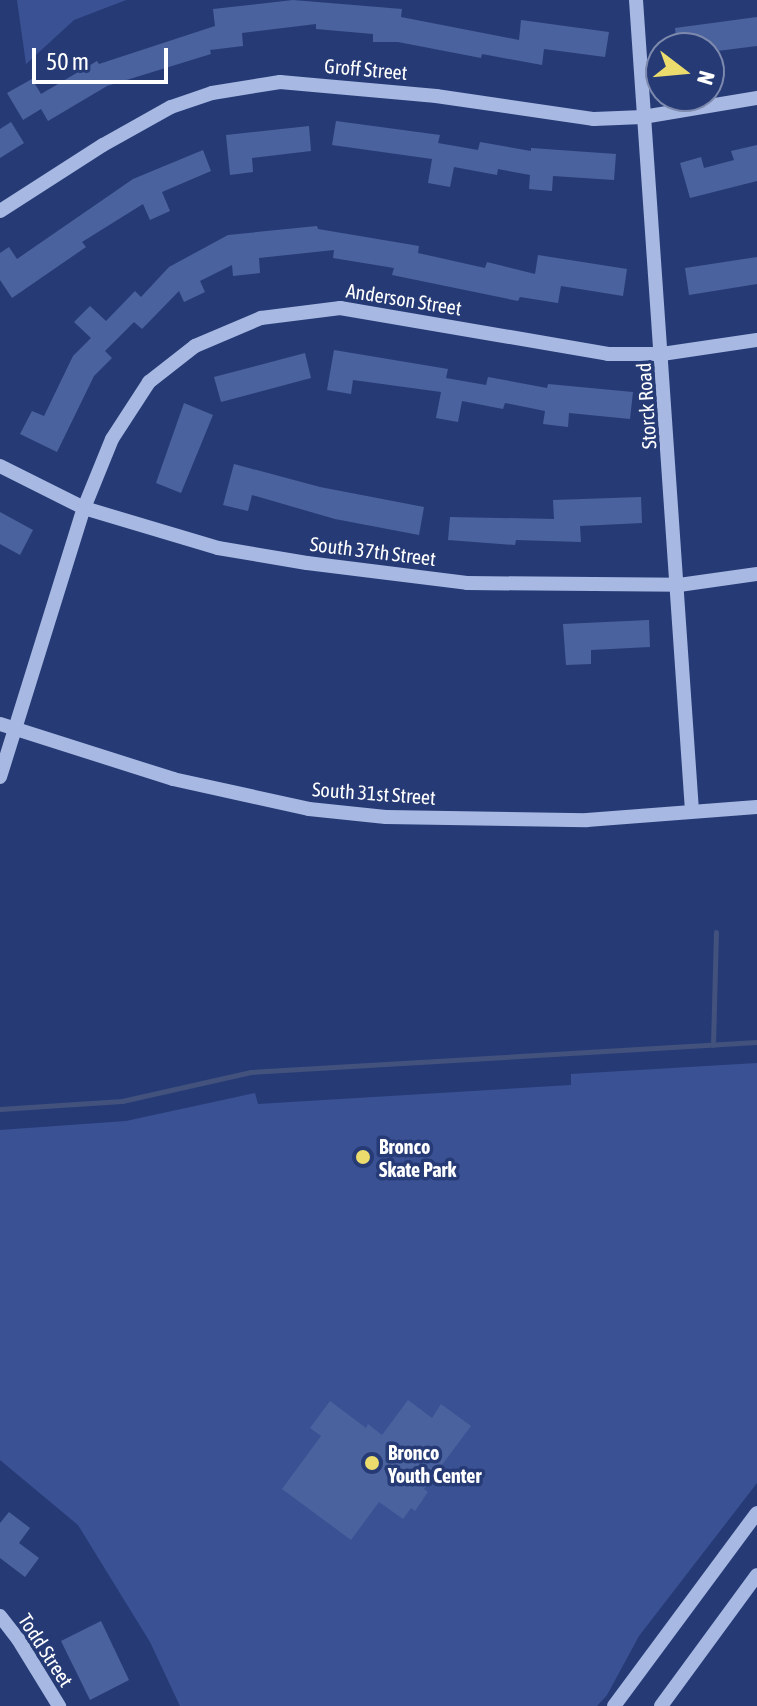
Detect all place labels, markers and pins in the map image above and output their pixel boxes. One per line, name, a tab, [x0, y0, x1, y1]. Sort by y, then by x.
place label: Bronco Skate Park	[379, 1134, 456, 1181]
marker: Bronco Skate Park	[354, 1148, 372, 1166]
place label: Bronco Youth Center	[388, 1440, 481, 1487]
marker: Bronco Youth Center	[363, 1454, 381, 1472]

